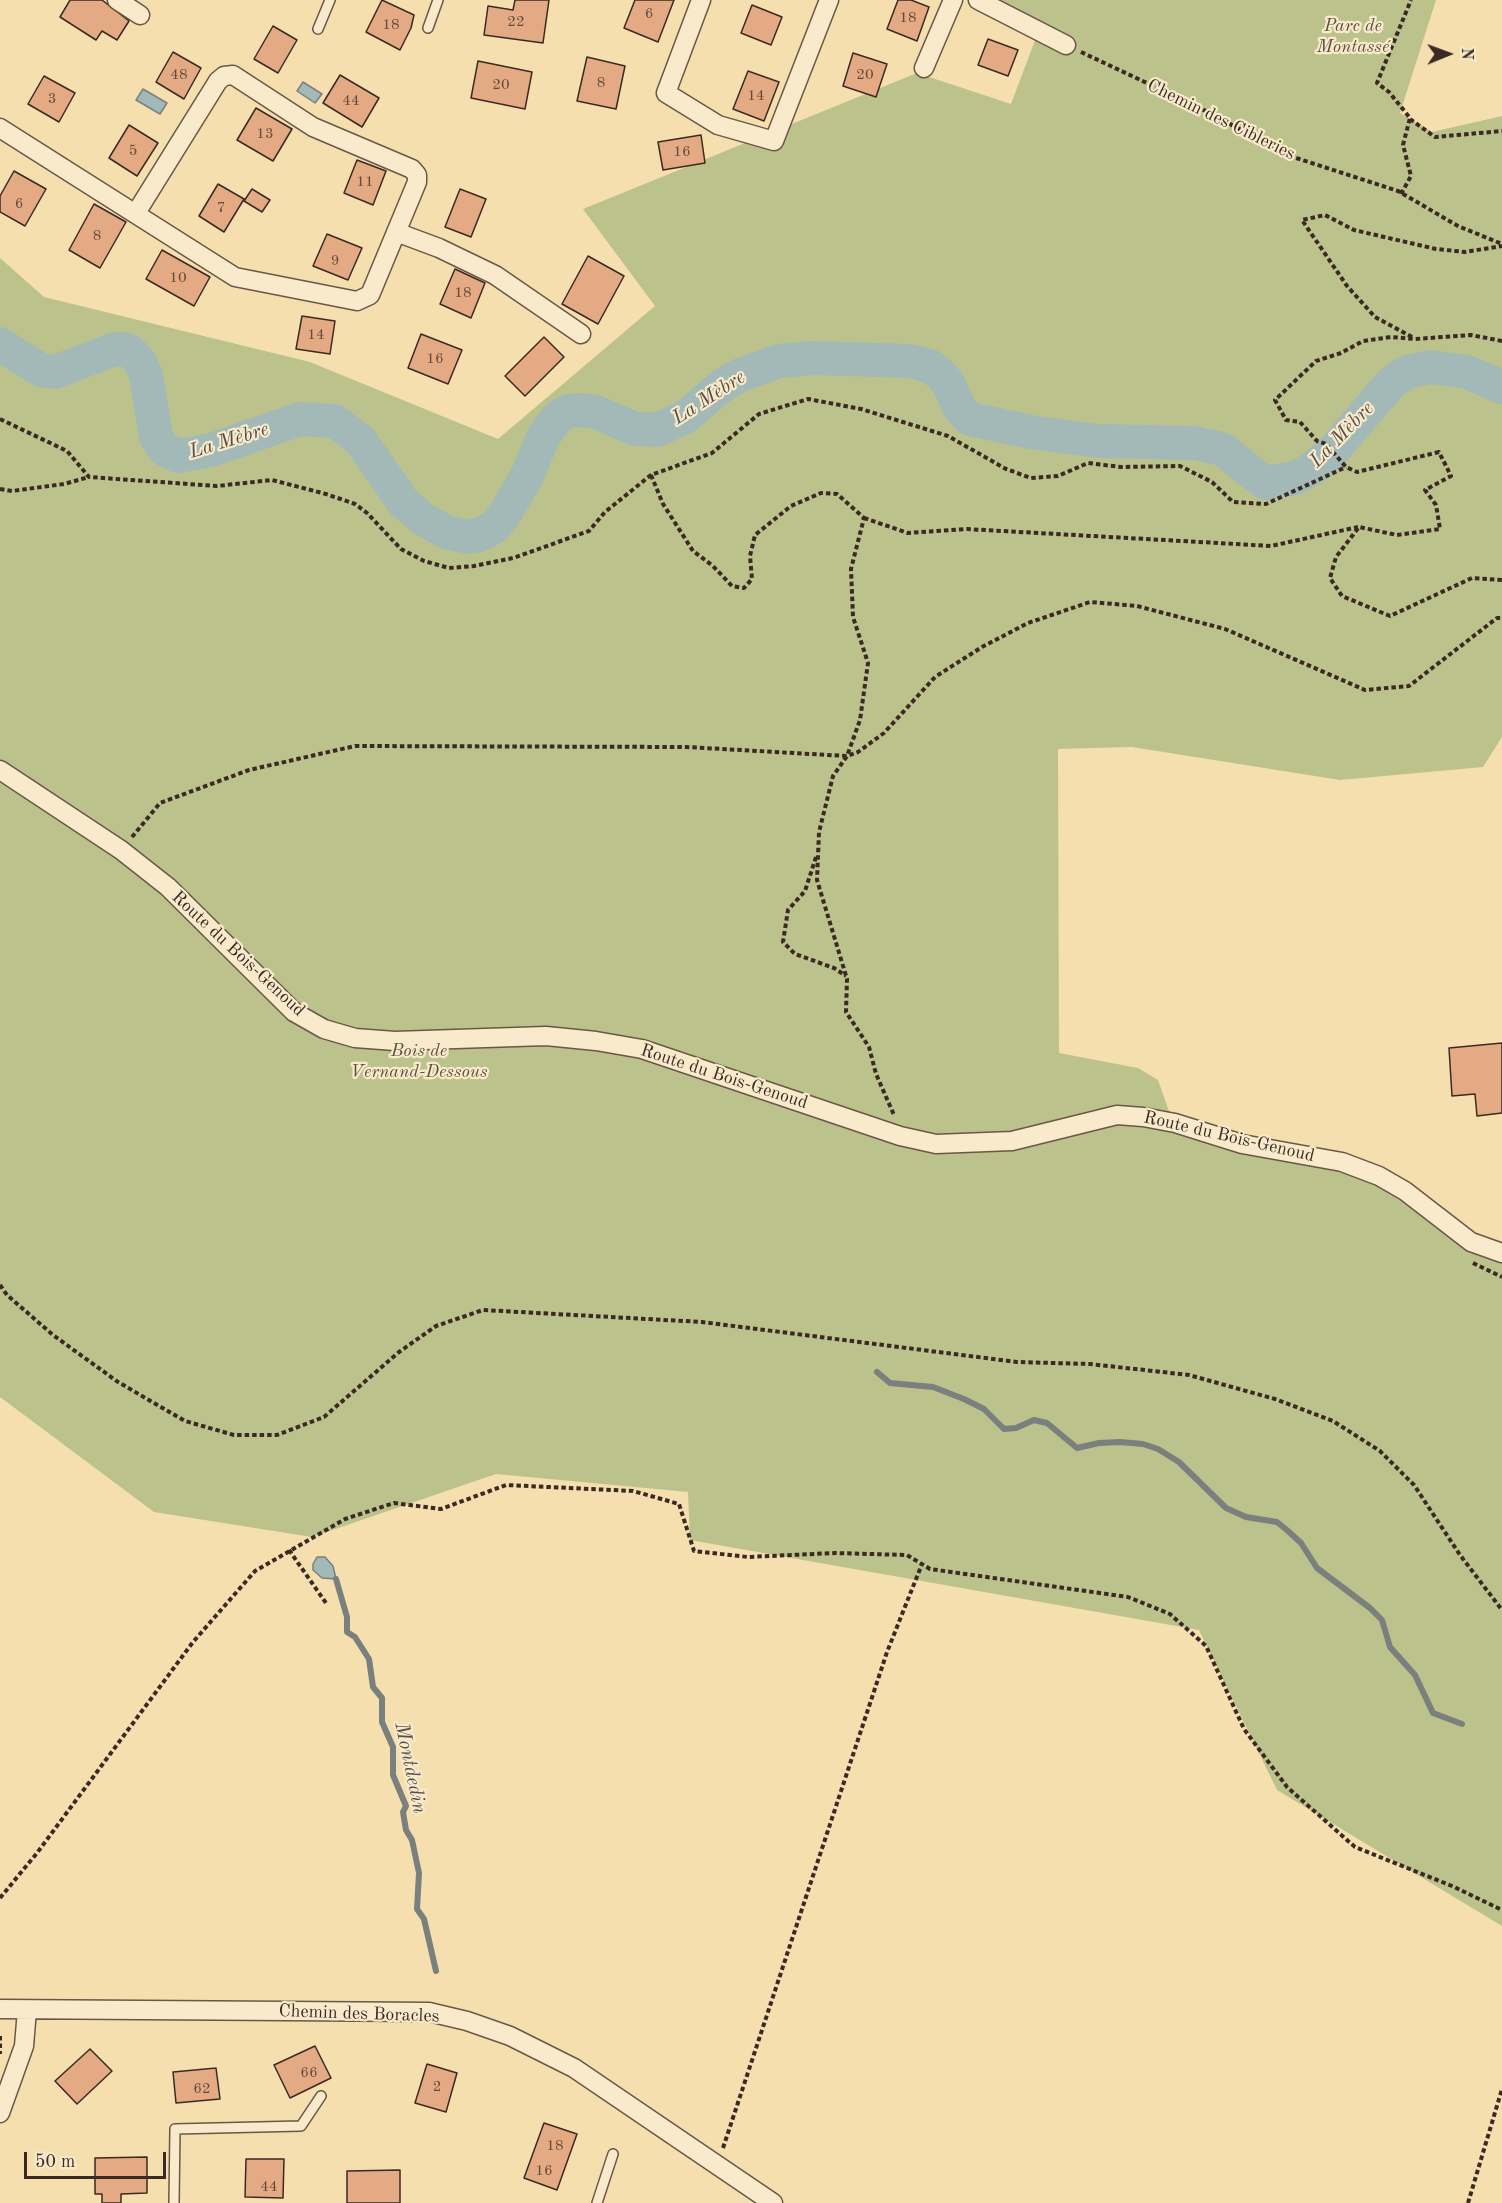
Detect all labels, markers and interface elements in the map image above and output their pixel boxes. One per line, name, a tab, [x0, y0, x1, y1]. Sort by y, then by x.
house number: 6	[645, 5, 653, 23]
house number: 18	[899, 9, 917, 27]
house number: 22	[507, 13, 525, 31]
park label: Parc de Montassé	[1317, 15, 1389, 57]
house number: 18	[382, 16, 400, 34]
north arrow	[1418, 24, 1478, 84]
text: N	[1458, 47, 1474, 60]
house number: 48	[170, 66, 188, 84]
house number: 20	[856, 66, 874, 84]
house number: 8	[597, 74, 605, 92]
street label: Chemin des Cibleries	[1143, 75, 1299, 165]
house number: 20	[492, 76, 510, 94]
house number: 14	[747, 87, 765, 105]
house number: 3	[48, 90, 56, 108]
house number: 44	[342, 92, 360, 110]
house number: 13	[256, 125, 274, 143]
house number: 5	[129, 142, 137, 160]
house number: 16	[673, 143, 691, 161]
house number: 11	[356, 173, 374, 191]
house number: 6	[15, 195, 23, 213]
house number: 7	[217, 199, 225, 217]
house number: 8	[93, 227, 101, 245]
house number: 9	[331, 252, 339, 270]
house number: 10	[169, 269, 187, 287]
house number: 18	[454, 284, 472, 302]
house number: 14	[307, 326, 325, 344]
house number: 16	[426, 350, 444, 368]
water label: La Mèbre	[668, 365, 750, 431]
water label: La Mèbre	[1305, 397, 1379, 473]
water label: La Mèbre	[186, 417, 272, 465]
street label: Route du Bois-Genoud	[167, 887, 309, 1021]
park label: Bois de Vernand-Dessous	[350, 1040, 488, 1082]
street label: Route du Bois-Genoud	[638, 1040, 810, 1114]
street label: Route du Bois-Genoud	[1141, 1107, 1317, 1167]
water label: Montdedin	[389, 1720, 431, 1816]
street label: Chemin des Boracles	[278, 2000, 440, 2028]
house number: 66	[300, 2064, 318, 2082]
house number: 2	[433, 2078, 441, 2096]
house number: 62	[193, 2080, 211, 2098]
house number: 18	[546, 2137, 564, 2155]
scale bar	[27, 2140, 170, 2178]
text: 50 m	[35, 2153, 75, 2171]
house number: 16	[535, 2162, 553, 2180]
house number: 44	[260, 2178, 278, 2196]

